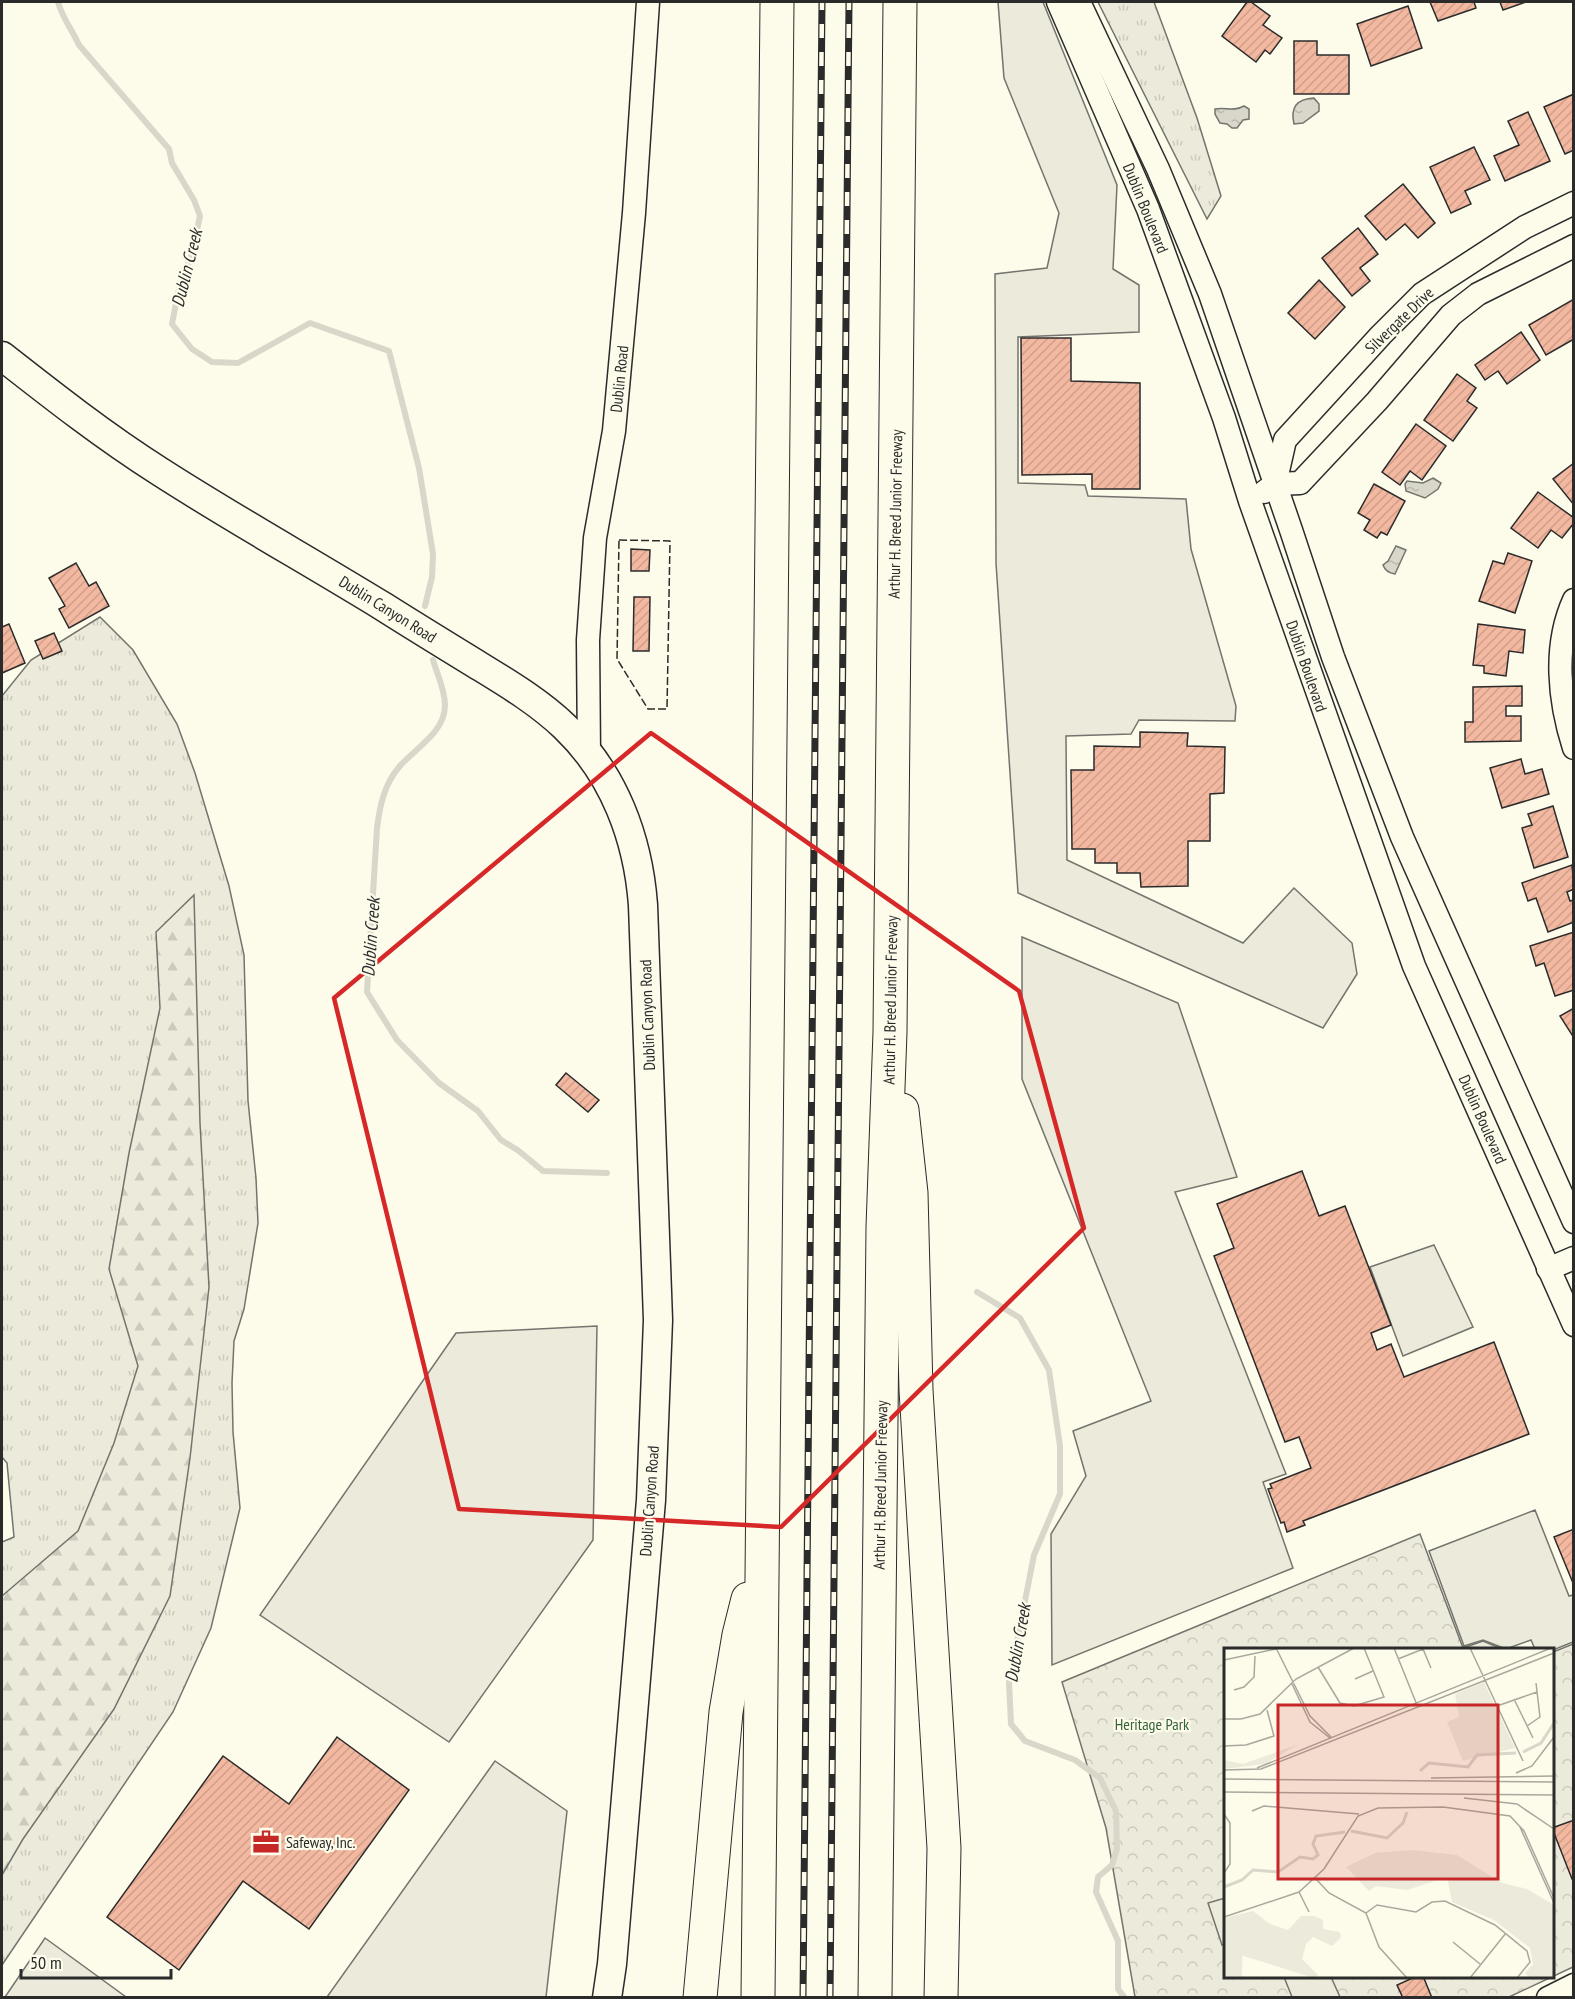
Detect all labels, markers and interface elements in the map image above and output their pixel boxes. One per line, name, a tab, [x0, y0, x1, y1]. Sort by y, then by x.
street label: Dublin Boulevard	[1119, 160, 1173, 256]
water label: Dublin Creek	[166, 225, 208, 309]
street label: Silvergate Drive	[1360, 282, 1438, 358]
street label: Dublin Road	[606, 344, 632, 413]
street label: Arthur H. Breed Junior Freeway	[884, 429, 906, 599]
street label: Dublin Canyon Road	[336, 571, 440, 647]
street label: Dublin Boulevard	[1282, 618, 1332, 714]
water label: Dublin Creek	[356, 894, 385, 977]
street label: Arthur H. Breed Junior Freeway	[879, 915, 901, 1085]
street label: Dublin Canyon Road	[635, 959, 659, 1071]
street label: Dublin Boulevard	[1454, 1071, 1512, 1167]
street label: Arthur H. Breed Junior Freeway	[869, 1400, 891, 1570]
street label: Dublin Canyon Road	[635, 1445, 663, 1557]
water label: Dublin Creek	[999, 1600, 1036, 1684]
inset map	[1224, 1648, 1554, 1978]
park label: Heritage Park	[1115, 1714, 1190, 1734]
office icon: Safeway, Inc.	[251, 1827, 281, 1857]
place label: Safeway, Inc.	[286, 1832, 355, 1852]
scale bar	[21, 1942, 171, 1980]
text: 50 m	[30, 1951, 62, 1974]

